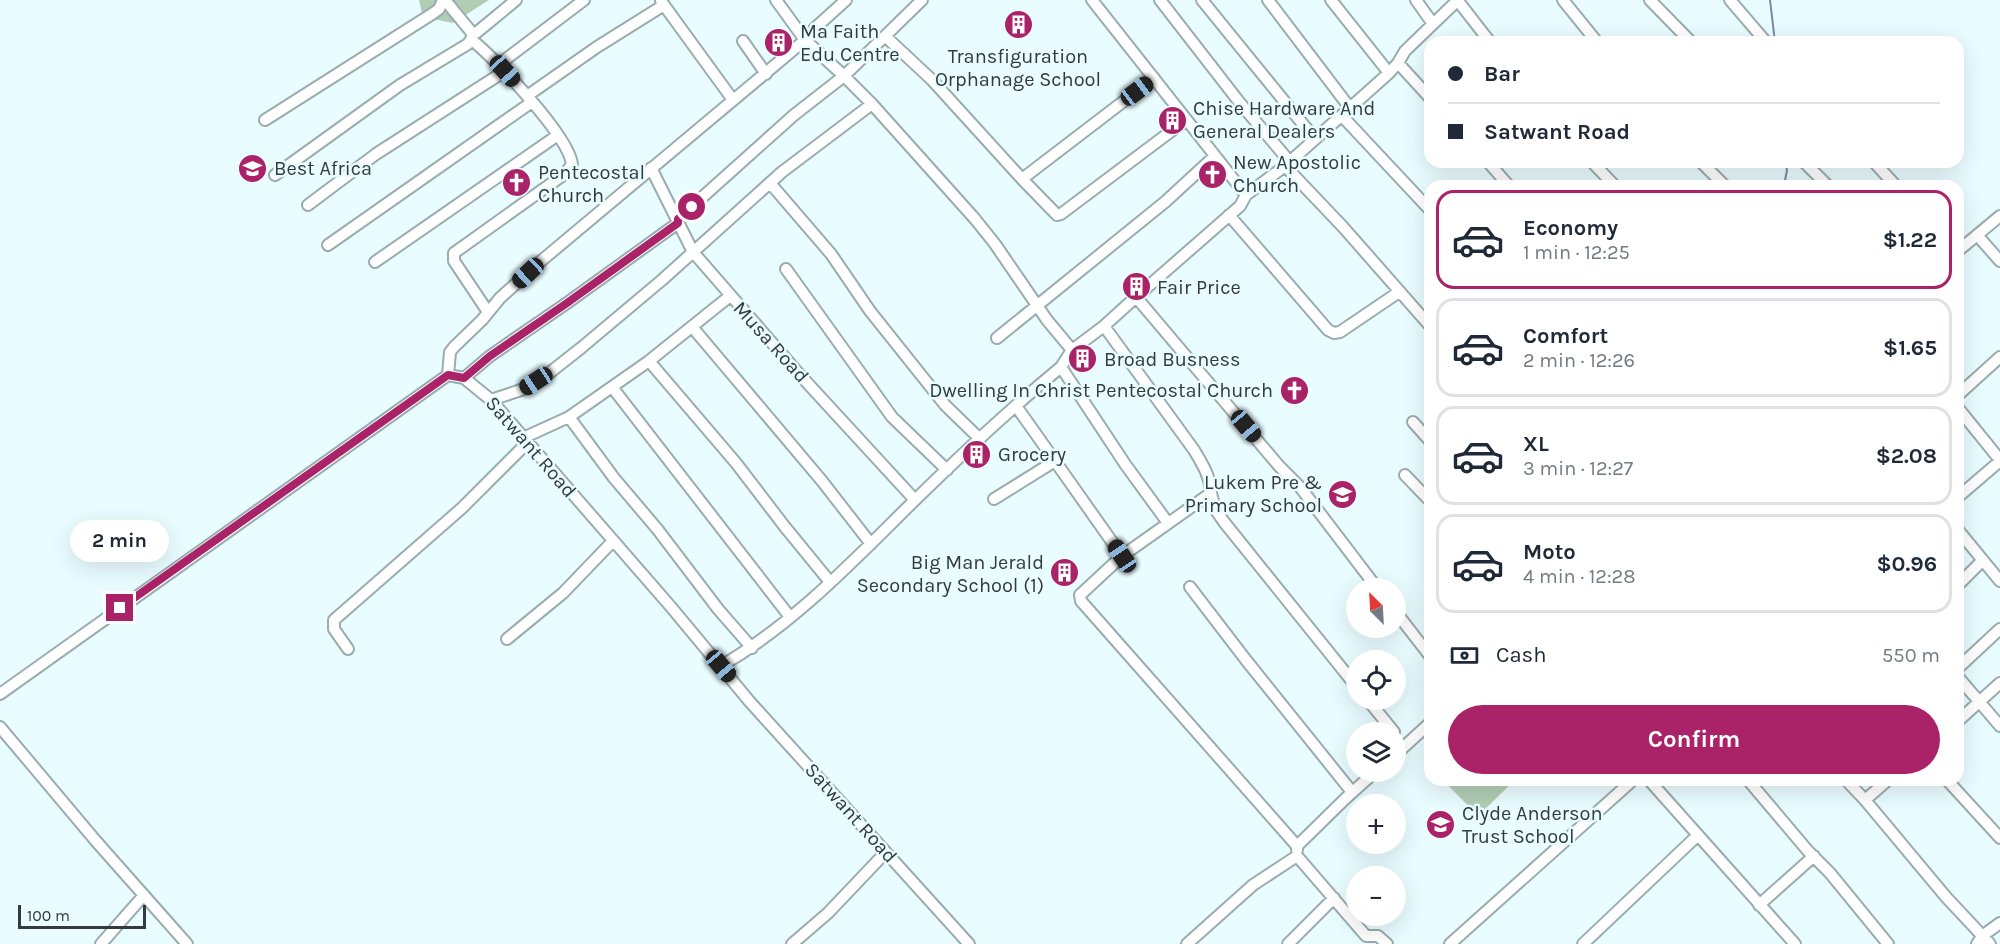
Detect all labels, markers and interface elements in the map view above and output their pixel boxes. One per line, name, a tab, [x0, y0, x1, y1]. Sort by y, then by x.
building icon: Transfiguration Orphanage School	[1002, 9, 1034, 41]
place label: Ma Faith Edu Centre	[800, 20, 900, 66]
building icon: Ma Faith Edu Centre	[763, 26, 795, 58]
place label: Transfiguration Orphanage School	[935, 45, 1101, 91]
car	[486, 52, 524, 90]
text: Bar	[1484, 61, 1520, 87]
car	[1117, 73, 1157, 109]
place label: Chise Hardware And General Dealers	[1193, 97, 1375, 143]
building icon: Chise Hardware And General Dealers	[1156, 104, 1188, 136]
text: Satwant Road	[1484, 119, 1630, 145]
place label: New Apostolic Church	[1233, 151, 1361, 197]
school or university icon: Best Africa	[237, 152, 269, 184]
place label: Best Africa	[274, 157, 372, 180]
church icon: New Apostolic Church	[1196, 158, 1228, 190]
place label: Pentecostal Church	[538, 161, 645, 207]
church icon: Pentecostal Church	[501, 167, 533, 199]
route start	[678, 193, 705, 220]
icon: car	[1451, 213, 1505, 267]
text: Economy	[1523, 215, 1618, 241]
text: $1.22	[1883, 227, 1937, 253]
text: 1 min · 12:25	[1523, 241, 1630, 264]
car	[509, 254, 547, 292]
building icon: Fair Price	[1120, 271, 1152, 303]
place label: Fair Price	[1157, 276, 1241, 299]
street label: Musa Road	[729, 297, 813, 387]
icon: car	[1451, 321, 1505, 375]
text: Comfort	[1523, 323, 1608, 349]
text: $1.65	[1883, 335, 1937, 361]
building icon: Broad Busness	[1067, 343, 1099, 375]
place label: Broad Busness	[1104, 348, 1241, 371]
text: 2 min · 12:26	[1523, 349, 1635, 372]
car	[516, 364, 556, 398]
church icon: Dwelling In Christ Pentecostal Church	[1278, 374, 1310, 406]
place label: Dwelling In Christ Pentecostal Church	[929, 379, 1273, 402]
street label: Satwant Road	[481, 392, 581, 502]
car	[1228, 406, 1264, 446]
icon: car	[1451, 429, 1505, 483]
text: XL	[1523, 431, 1549, 457]
building icon: Grocery	[961, 438, 993, 470]
place label: Grocery	[998, 443, 1066, 466]
text: $2.08	[1876, 443, 1937, 469]
text: 3 min · 12:27	[1523, 457, 1633, 480]
place label: Lukem Pre & Primary School	[1185, 471, 1322, 517]
school or university icon: Lukem Pre & Primary School	[1327, 478, 1359, 510]
callout: 2 min	[70, 521, 170, 563]
text: 2 min	[92, 529, 147, 552]
car	[1104, 536, 1140, 576]
icon: car	[1451, 537, 1505, 591]
text: Moto	[1523, 539, 1576, 565]
place label: Big Man Jerald Secondary School (1)	[857, 551, 1044, 597]
text: $0.96	[1876, 551, 1937, 577]
building icon: Big Man Jerald Secondary School (1)	[1049, 557, 1081, 589]
text: 4 min · 12:28	[1523, 565, 1635, 588]
north arrow	[1346, 578, 1406, 638]
map controls	[1346, 578, 1406, 926]
route end	[106, 594, 133, 621]
icon: cash	[1448, 639, 1481, 672]
text: Cash	[1496, 642, 1546, 668]
text: 550 m	[1882, 644, 1940, 667]
car	[703, 646, 739, 686]
button: locate	[1346, 650, 1406, 710]
button: Confirm	[1448, 705, 1940, 774]
button: layers	[1346, 722, 1406, 782]
street label: Satwant Road	[800, 758, 902, 868]
button: +	[1346, 794, 1406, 854]
place label: Clyde Anderson Trust School	[1462, 802, 1602, 848]
school or university icon: Clyde Anderson Trust School	[1425, 808, 1457, 840]
button: −	[1346, 866, 1406, 926]
scale bar	[18, 902, 146, 930]
text: 100 m	[27, 906, 70, 925]

